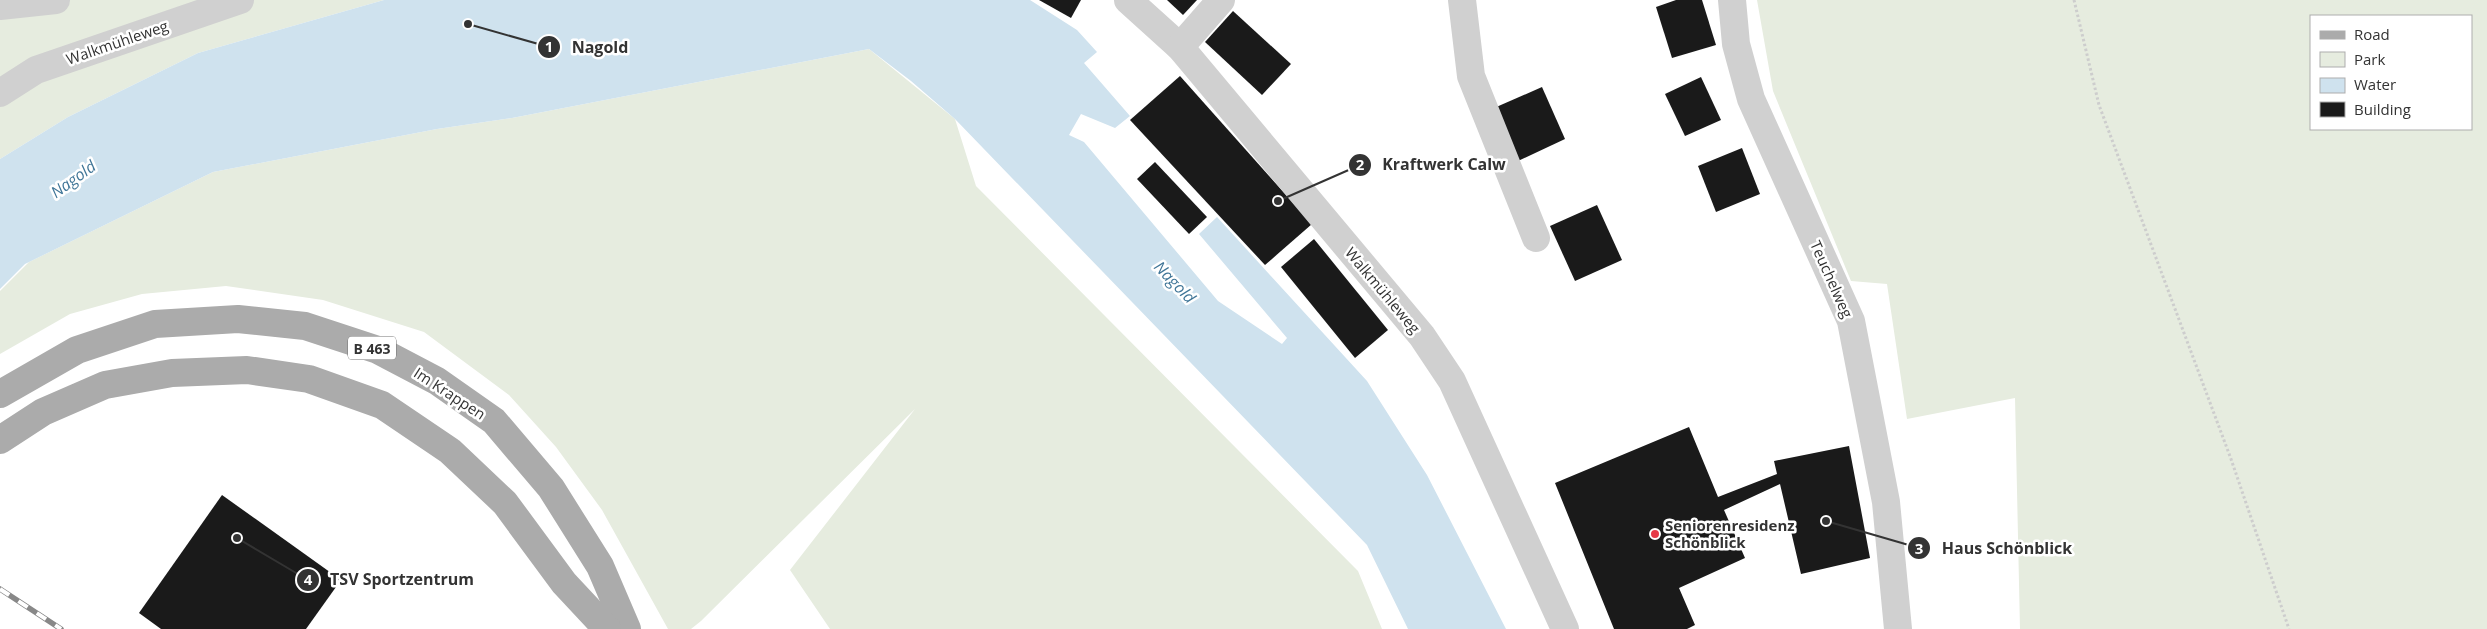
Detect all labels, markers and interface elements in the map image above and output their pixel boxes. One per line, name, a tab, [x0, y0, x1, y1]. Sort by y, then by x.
street label: Walkmühleweg	[63, 15, 171, 69]
legend	[2310, 15, 2472, 130]
text: Road	[2354, 24, 2390, 44]
callout: Nagold	[536, 32, 638, 63]
text: 1	[545, 36, 553, 56]
text: Nagold	[572, 36, 628, 58]
text: Park	[2354, 49, 2385, 69]
text: Water	[2354, 74, 2396, 94]
text: Building	[2354, 99, 2411, 119]
callout: Kraftwerk Calw	[1347, 149, 1516, 180]
text: Kraftwerk Calw	[1382, 153, 1506, 175]
text: 2	[1356, 154, 1365, 174]
water label: Nagold	[46, 155, 101, 203]
street label: Teuchelweg	[1806, 237, 1858, 321]
street label: Walkmühleweg	[1341, 243, 1425, 337]
water label: Nagold	[1149, 256, 1201, 308]
road number: B 463	[348, 336, 396, 359]
street label: Im Krappen	[410, 362, 490, 424]
place label: Seniorenresidenz Schönblick	[1665, 515, 1795, 552]
marker: Seniorenresidenz Schönblick	[1649, 528, 1661, 540]
callout: Haus Schönblick	[1906, 533, 2082, 564]
text: Haus Schönblick	[1942, 537, 2072, 559]
text: 3	[1915, 538, 1923, 558]
callout: TSV Sportzentrum	[295, 564, 484, 595]
text: TSV Sportzentrum	[330, 568, 474, 590]
text: 4	[304, 569, 313, 589]

